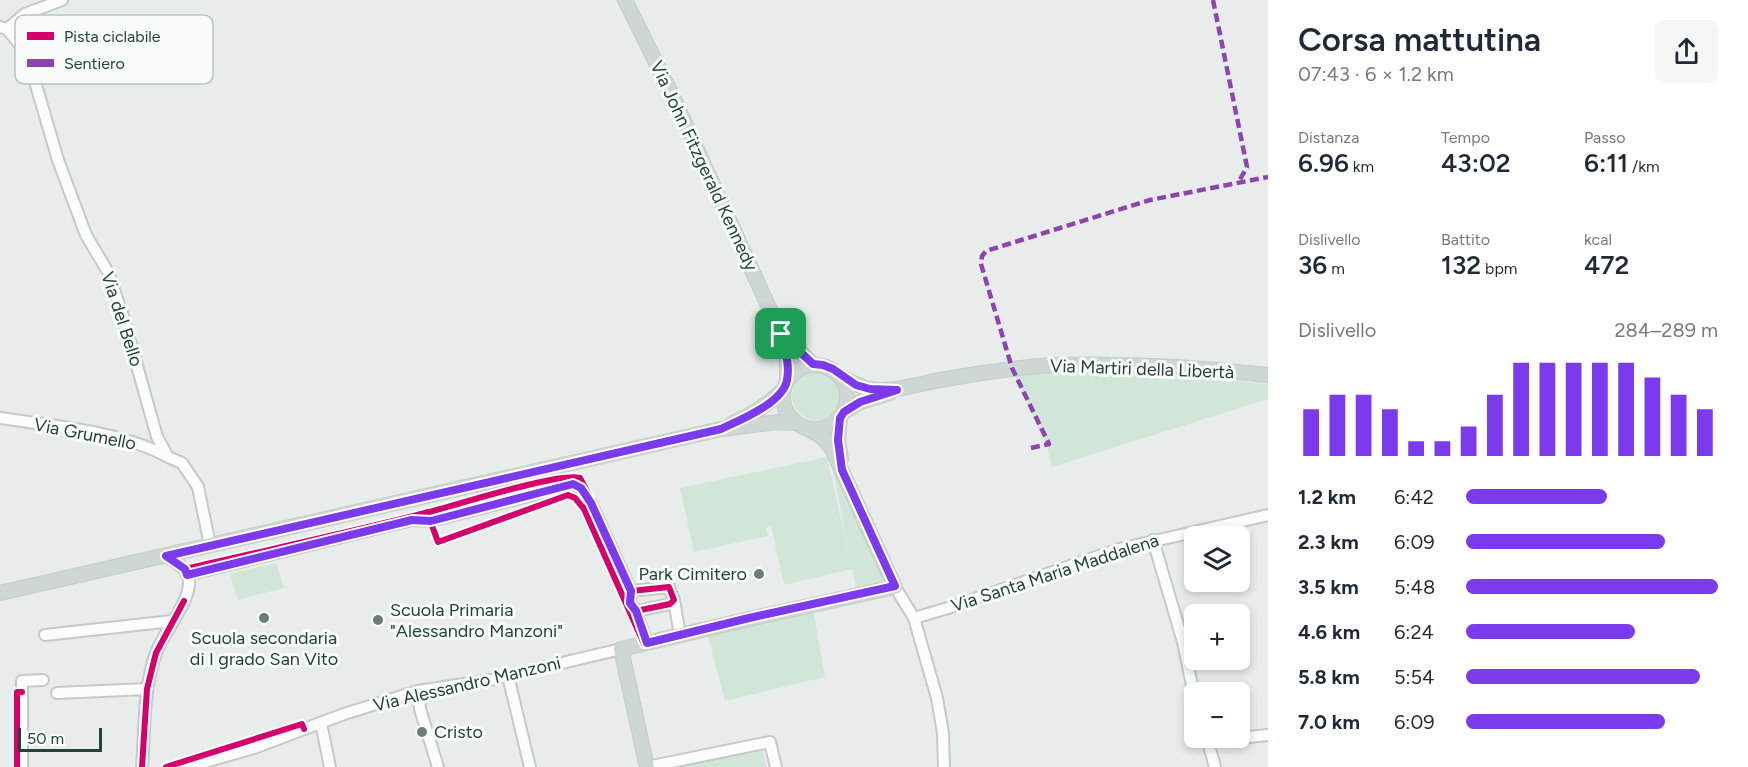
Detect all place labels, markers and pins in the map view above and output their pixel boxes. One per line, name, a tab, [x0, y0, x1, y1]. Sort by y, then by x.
pin	[755, 308, 806, 359]
place label: Park Cimitero	[639, 563, 747, 585]
marker: Park Cimitero	[752, 567, 766, 581]
place label: Scuola Primaria "Alessandro Manzoni"	[390, 599, 563, 642]
marker: Scuola secondaria di I grado San Vito	[257, 611, 271, 625]
marker: Scuola Primaria "Alessandro Manzoni"	[371, 613, 385, 627]
place label: Scuola secondaria di I grado San Vito	[190, 627, 338, 670]
place label: Cristo	[434, 721, 483, 743]
marker: Cristo	[415, 725, 429, 739]

